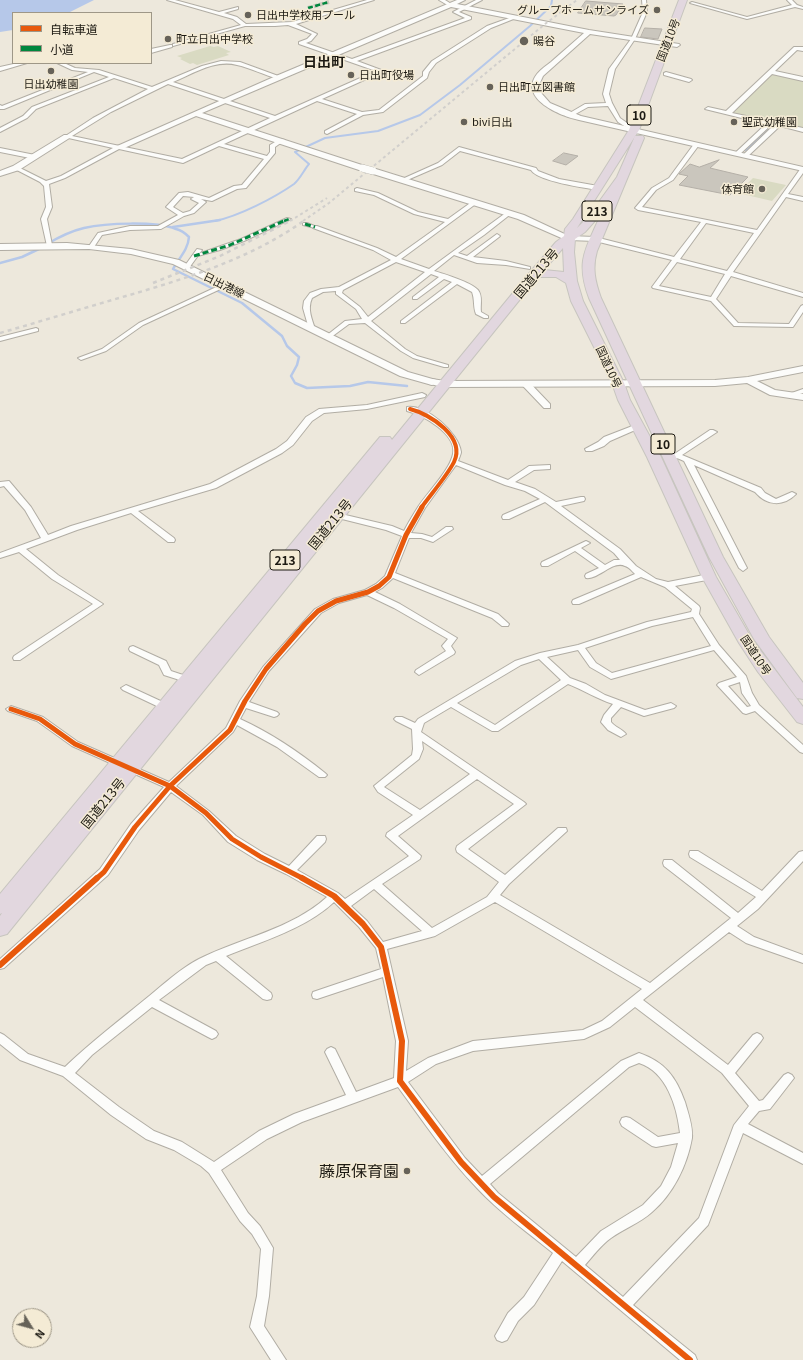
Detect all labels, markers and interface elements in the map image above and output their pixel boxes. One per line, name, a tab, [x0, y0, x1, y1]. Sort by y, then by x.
place label: グループホームサンライズ	[517, 3, 649, 17]
marker: グループホームサンライズ	[652, 5, 662, 15]
place label: 日出中学校用プール	[256, 8, 355, 22]
marker: 日出中学校用プール	[243, 10, 253, 20]
legend	[12, 12, 152, 64]
street label: 国道10号	[654, 17, 682, 63]
text: 自転車道	[50, 20, 98, 37]
place label: 町立日出中学校	[176, 32, 253, 46]
marker: 町立日出中学校	[163, 34, 173, 44]
place label: 暘谷	[533, 34, 555, 48]
marker: 暘谷	[518, 35, 530, 47]
text: 小道	[50, 40, 74, 57]
district label: 日出町	[303, 54, 345, 70]
marker: 日出幼稚園	[46, 66, 56, 76]
place label: 日出町役場	[359, 68, 414, 82]
marker: 日出町役場	[346, 70, 356, 80]
place label: 日出幼稚園	[24, 77, 78, 91]
place label: 日出町立図書館	[498, 80, 575, 94]
marker: 日出町立図書館	[485, 82, 495, 92]
road number: 10	[627, 105, 651, 125]
place label: bivi日出	[472, 115, 513, 129]
place label: 聖武幼稚園	[742, 115, 797, 129]
marker: bivi日出	[459, 117, 469, 127]
marker: 聖武幼稚園	[729, 117, 739, 127]
place label: 体育館	[721, 182, 754, 196]
marker: 体育館	[757, 184, 767, 194]
road number: 213	[582, 201, 612, 221]
street label: 国道213号	[511, 245, 561, 301]
street label: 日出港線	[201, 269, 247, 301]
street label: 国道10号	[593, 344, 625, 390]
road number: 10	[651, 434, 675, 454]
street label: 国道213号	[305, 496, 355, 552]
road number: 213	[270, 550, 300, 570]
street label: 国道10号	[738, 633, 774, 677]
street label: 国道213号	[78, 775, 128, 831]
place label: 藤原保育園	[319, 1161, 399, 1181]
marker: 藤原保育園	[402, 1166, 412, 1176]
north arrow	[12, 1308, 52, 1348]
text: N	[32, 1327, 50, 1343]

